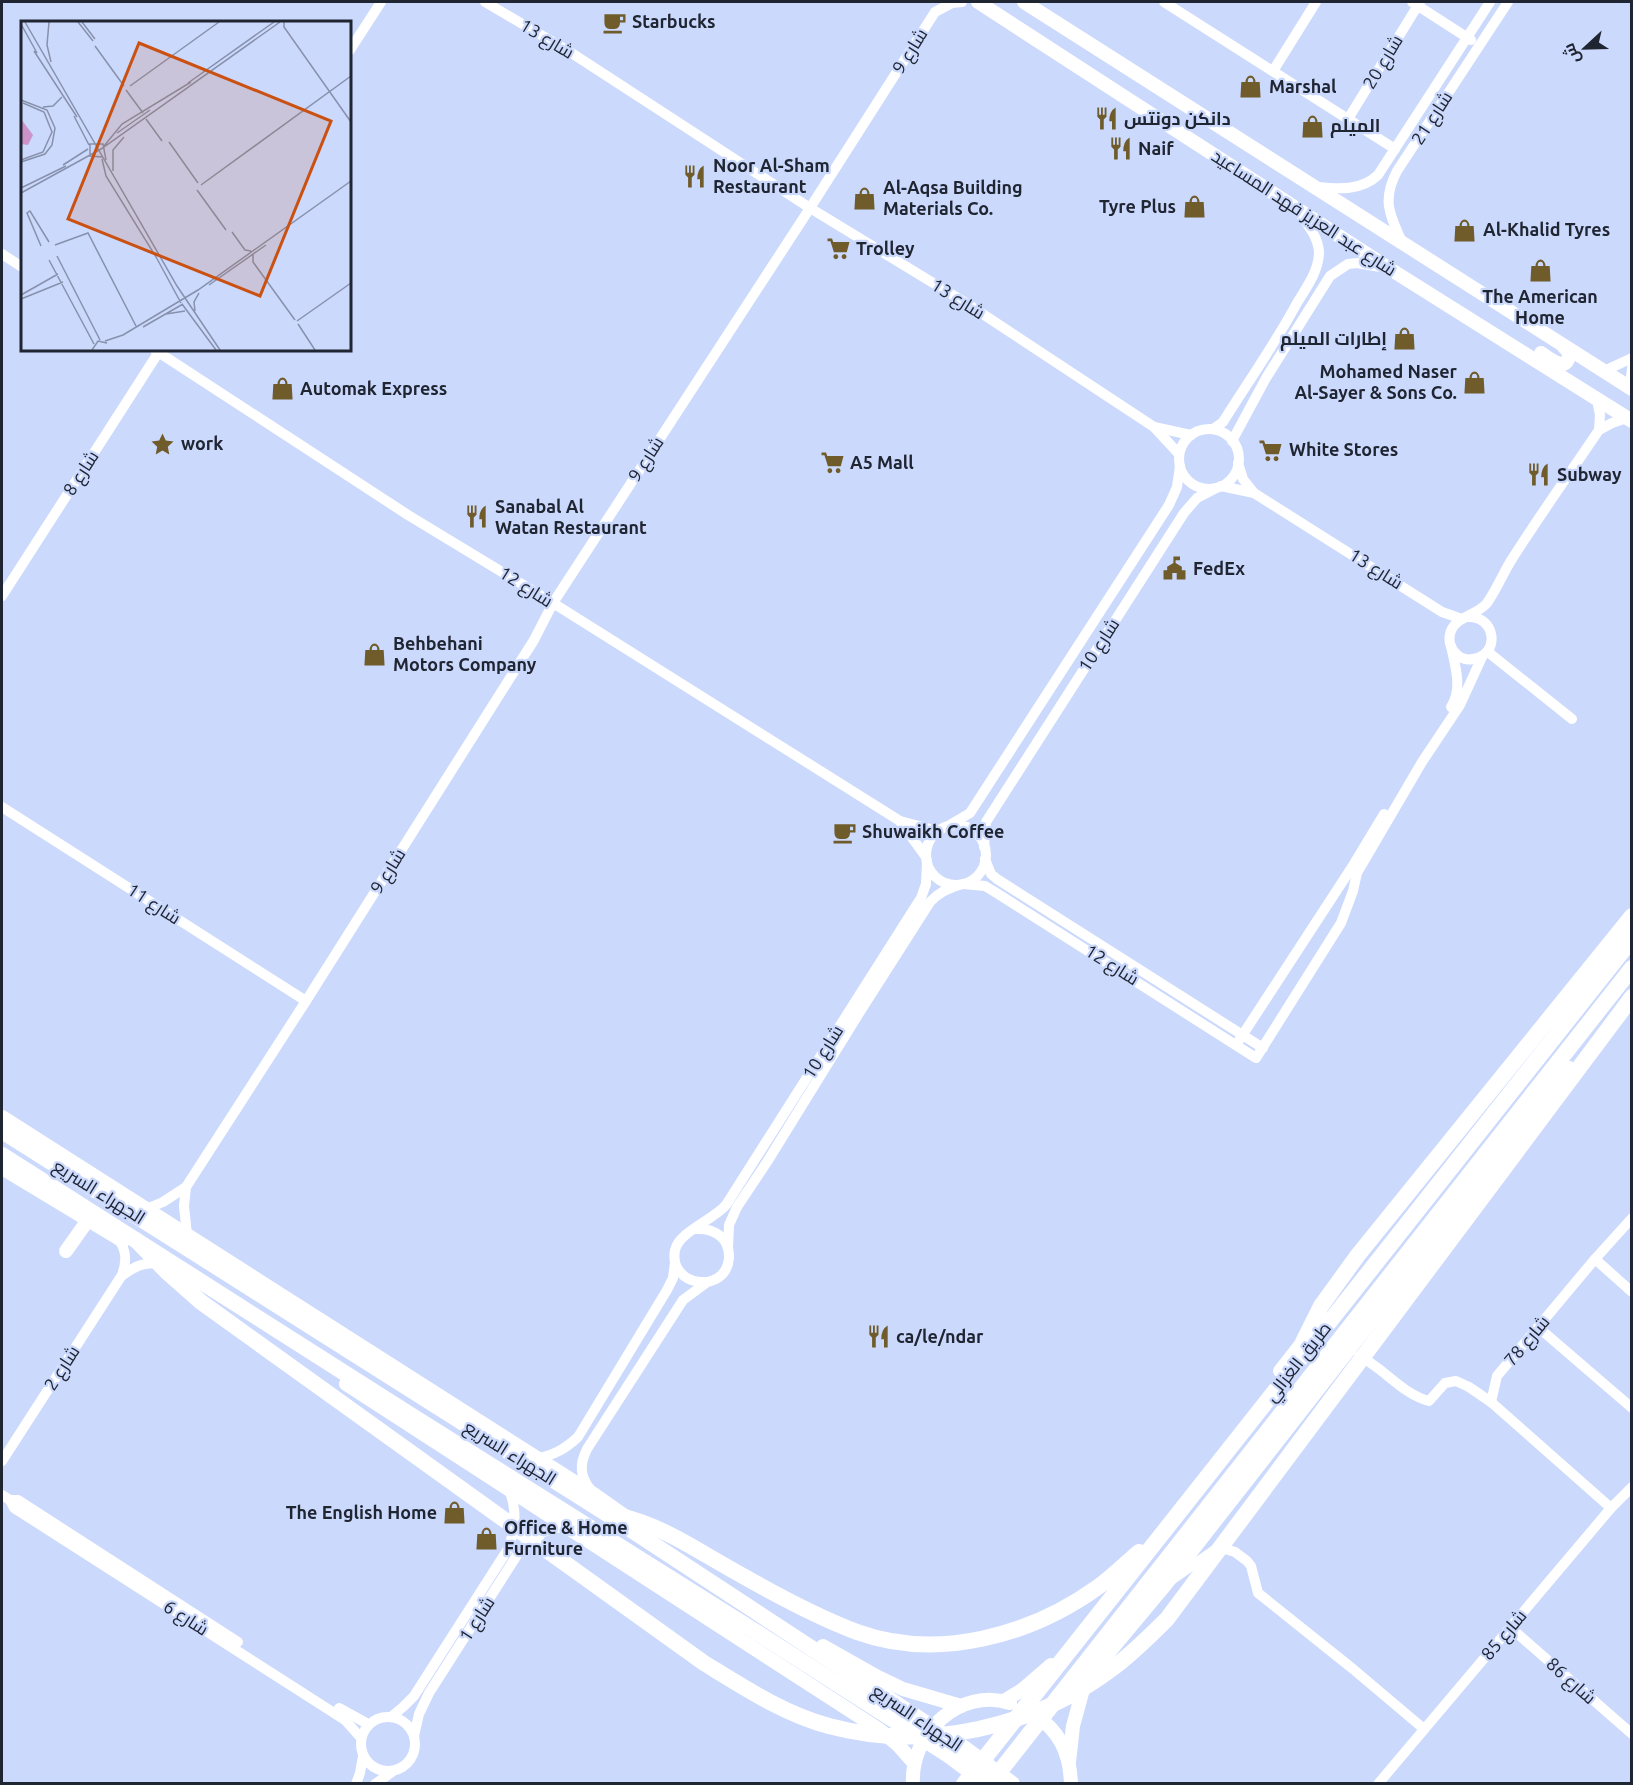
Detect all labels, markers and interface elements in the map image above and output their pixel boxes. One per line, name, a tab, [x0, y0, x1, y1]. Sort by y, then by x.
cafe icon: Starbucks	[601, 9, 627, 35]
place label: Starbucks	[632, 11, 716, 31]
street label: شارع 13	[515, 14, 578, 65]
north arrow	[1555, 18, 1615, 78]
inset map	[21, 21, 351, 351]
street label: شارع 9	[888, 24, 933, 78]
street label: شارع 20	[1358, 31, 1409, 94]
text: ش	[1559, 40, 1584, 67]
shop icon: Marshal	[1238, 74, 1264, 100]
place label: Marshal	[1269, 76, 1337, 96]
street label: شارع 21	[1407, 87, 1458, 149]
restaurant icon: دانكن دونتس	[1093, 106, 1119, 132]
place label: دانكن دونتس	[1124, 108, 1231, 130]
shop icon: الميلم	[1299, 113, 1325, 139]
place label: الميلم	[1330, 115, 1380, 138]
restaurant icon: Naif	[1107, 136, 1133, 162]
place label: Naif	[1138, 138, 1174, 158]
street label: شارع عبد العزيز فهد المساعيد	[1207, 145, 1401, 282]
place label: Noor Al-Sham Restaurant	[713, 155, 830, 196]
restaurant icon: Noor Al-Sham Restaurant	[682, 163, 708, 189]
place label: Al-Aqsa Building Materials Co.	[883, 177, 1023, 218]
shop icon: Al-Aqsa Building Materials Co.	[852, 185, 878, 211]
shop icon: Tyre Plus	[1181, 194, 1207, 220]
place label: Tyre Plus	[1099, 196, 1176, 216]
shop icon: Al-Khalid Tyres	[1452, 217, 1478, 243]
place label: Al-Khalid Tyres	[1483, 219, 1610, 239]
supermarket icon: Trolley	[825, 236, 851, 262]
place label: Trolley	[856, 238, 915, 258]
shop icon: The American Home	[1527, 258, 1553, 284]
street label: شارع 13	[926, 274, 989, 325]
place label: The American Home	[1482, 286, 1598, 327]
shop icon: إطارات الميلم	[1392, 326, 1418, 352]
place label: إطارات الميلم	[1280, 328, 1387, 351]
place label: Mohamed Naser Al-Sayer & Sons Co.	[1294, 361, 1458, 402]
shop icon: Mohamed Naser Al-Sayer & Sons Co.	[1462, 369, 1488, 395]
shop icon: Automak Express	[269, 376, 295, 402]
place label: Automak Express	[300, 378, 447, 398]
place icon: work	[150, 431, 176, 457]
street label: شارع 9	[623, 432, 669, 486]
place label: work	[181, 433, 223, 453]
supermarket icon: White Stores	[1258, 437, 1284, 463]
place label: White Stores	[1289, 439, 1398, 459]
street label: شارع 8	[58, 446, 104, 500]
supermarket icon: A5 Mall	[819, 450, 845, 476]
place label: A5 Mall	[850, 452, 914, 472]
restaurant icon: Subway	[1526, 462, 1552, 488]
place label: Subway	[1557, 464, 1622, 484]
place label: Sanabal Al Watan Restaurant	[495, 496, 647, 537]
restaurant icon: Sanabal Al Watan Restaurant	[464, 504, 490, 530]
street label: شارع 13	[1344, 544, 1407, 595]
public building icon: FedEx	[1162, 556, 1188, 582]
place label: FedEx	[1193, 558, 1245, 578]
street label: شارع 12	[494, 562, 557, 613]
street label: شارع 10	[1074, 614, 1125, 676]
place label: Behbehani Motors Company	[393, 633, 537, 674]
shop icon: Behbehani Motors Company	[362, 641, 388, 667]
cafe icon: Shuwaikh Coffee	[831, 819, 857, 845]
place label: Shuwaikh Coffee	[862, 821, 1004, 841]
street label: شارع 9	[366, 844, 411, 898]
street label: شارع 11	[123, 879, 185, 930]
street label: شارع 12	[1080, 940, 1143, 991]
street label: شارع 10	[798, 1021, 849, 1084]
street label: الجهراء السريع	[48, 1155, 149, 1230]
street label: شارع 78	[1500, 1311, 1555, 1371]
street label: طريق الغزالي	[1260, 1318, 1338, 1408]
restaurant icon: ca/le/ndar	[865, 1324, 891, 1350]
place label: ca/le/ndar	[896, 1326, 984, 1346]
street label: شارع 2	[39, 1341, 85, 1395]
street label: الجهراء السريع	[459, 1416, 560, 1491]
shop icon: The English Home	[442, 1500, 468, 1526]
place label: The English Home	[286, 1502, 437, 1522]
place label: Office & Home Furniture	[504, 1517, 628, 1558]
shop icon: Office & Home Furniture	[473, 1525, 499, 1551]
street label: شارع 1	[454, 1592, 500, 1646]
street label: شارع 6	[159, 1595, 213, 1641]
street label: شارع 85	[1477, 1605, 1532, 1665]
street label: شارع 86	[1541, 1653, 1600, 1710]
street label: الجهراء السريع	[867, 1680, 967, 1757]

